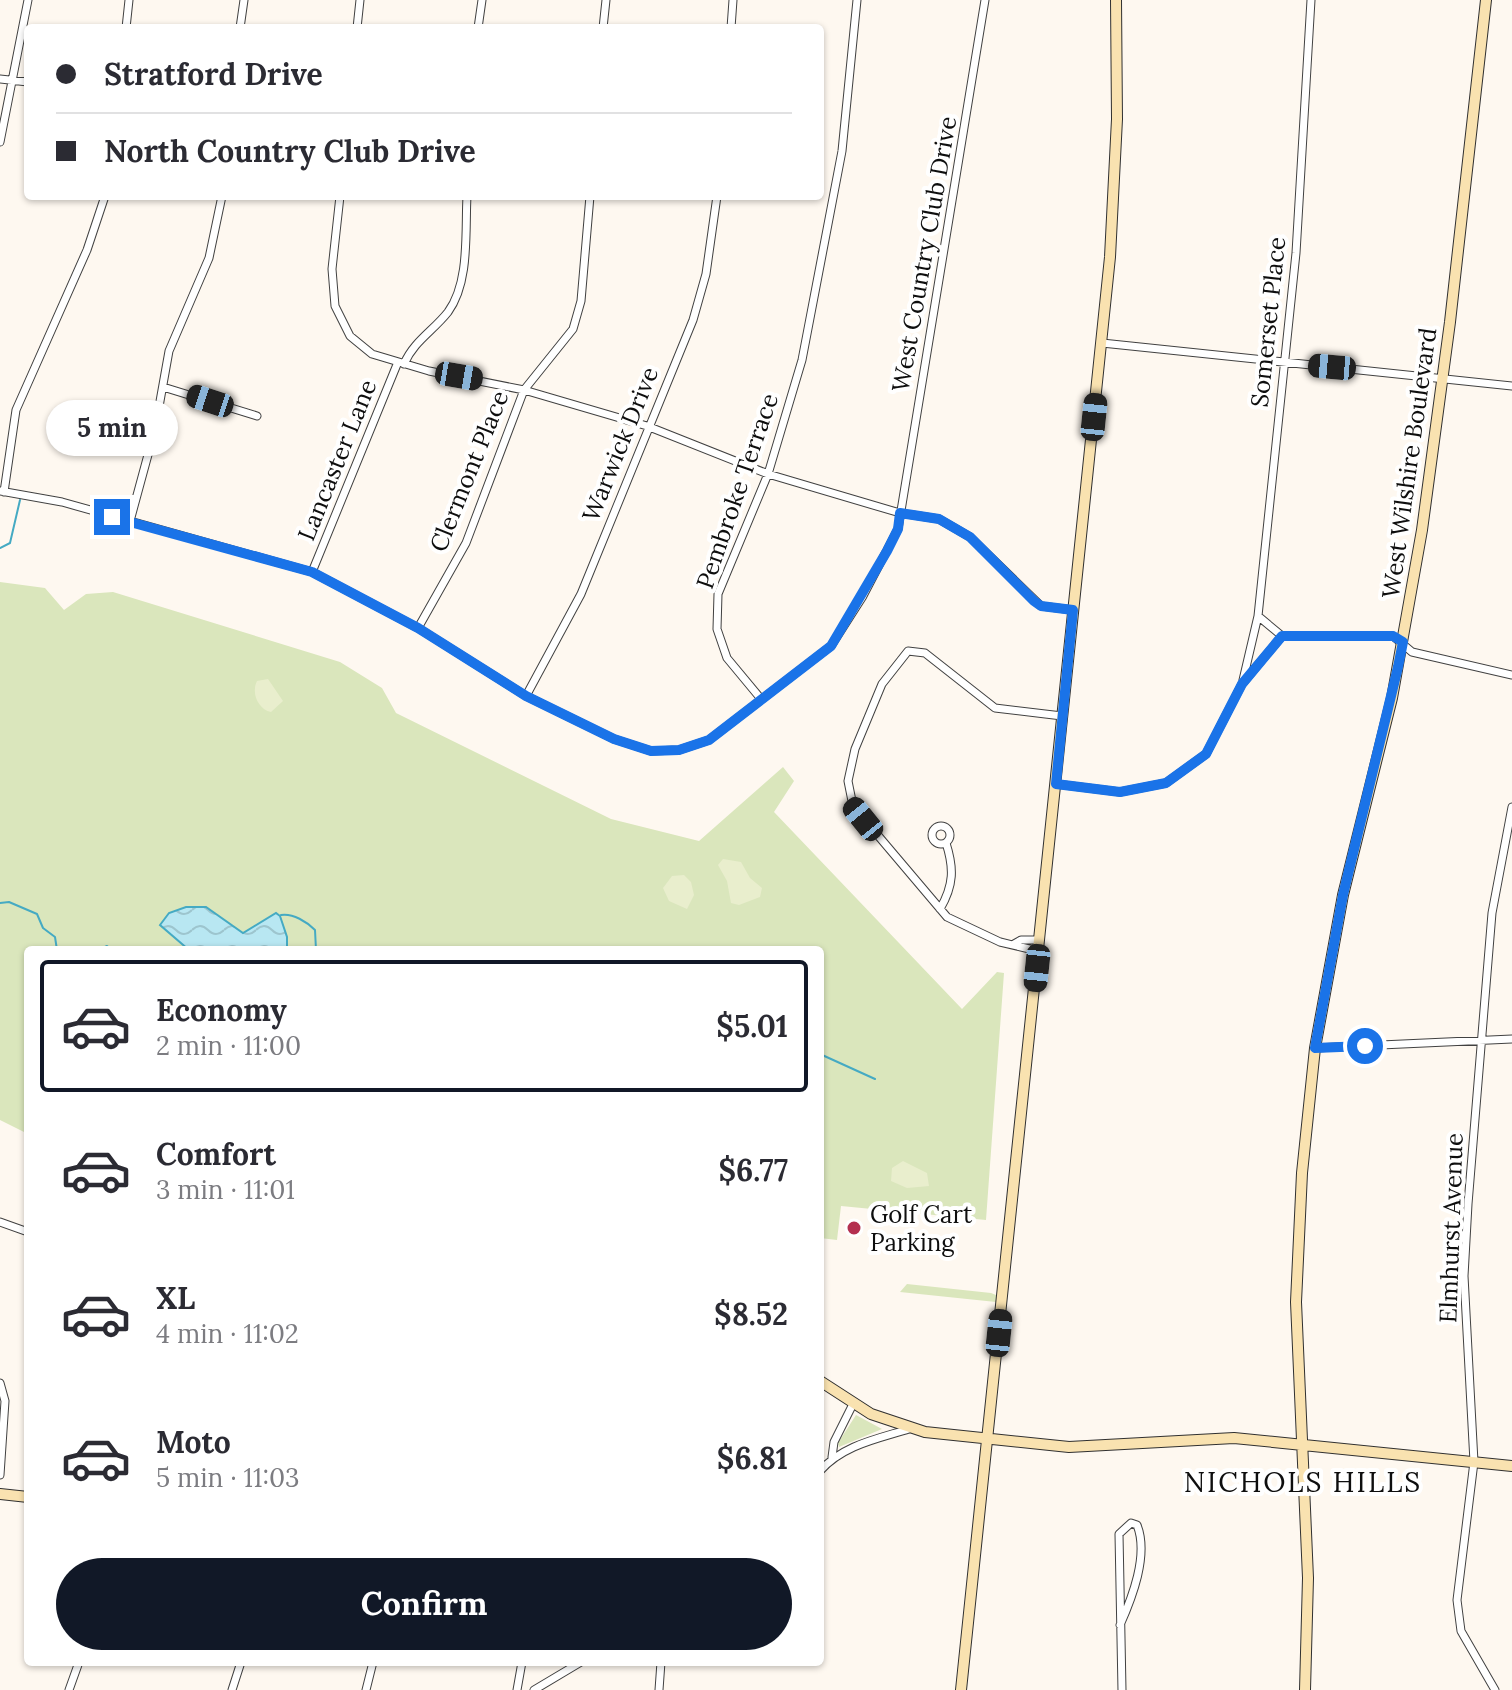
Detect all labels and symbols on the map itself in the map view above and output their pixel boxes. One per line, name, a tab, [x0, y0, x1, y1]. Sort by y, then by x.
street label: West Country Club Drive	[884, 114, 964, 394]
street label: Somerset Place	[1244, 235, 1292, 409]
street label: West Wilshire Boulevard	[1375, 326, 1443, 600]
car	[1307, 353, 1357, 381]
car	[433, 360, 485, 392]
street label: Warwick Drive	[575, 362, 665, 526]
street label: Lancaster Lane	[291, 375, 383, 545]
car	[183, 382, 237, 420]
street label: Clermont Place	[423, 386, 515, 556]
street label: Pembroke Terrace	[689, 389, 785, 593]
car	[1080, 392, 1108, 442]
callout: 5 min	[46, 401, 178, 457]
route end	[94, 499, 130, 535]
car	[839, 793, 887, 845]
car	[1023, 943, 1051, 993]
route start	[1347, 1028, 1383, 1064]
street label: Elmhurst Avenue	[1432, 1132, 1470, 1324]
place label: Golf Cart Parking	[870, 1199, 973, 1258]
marker: Golf Cart Parking	[845, 1219, 863, 1237]
car	[985, 1308, 1013, 1358]
district label: NICHOLS HILLS	[1184, 1464, 1422, 1500]

